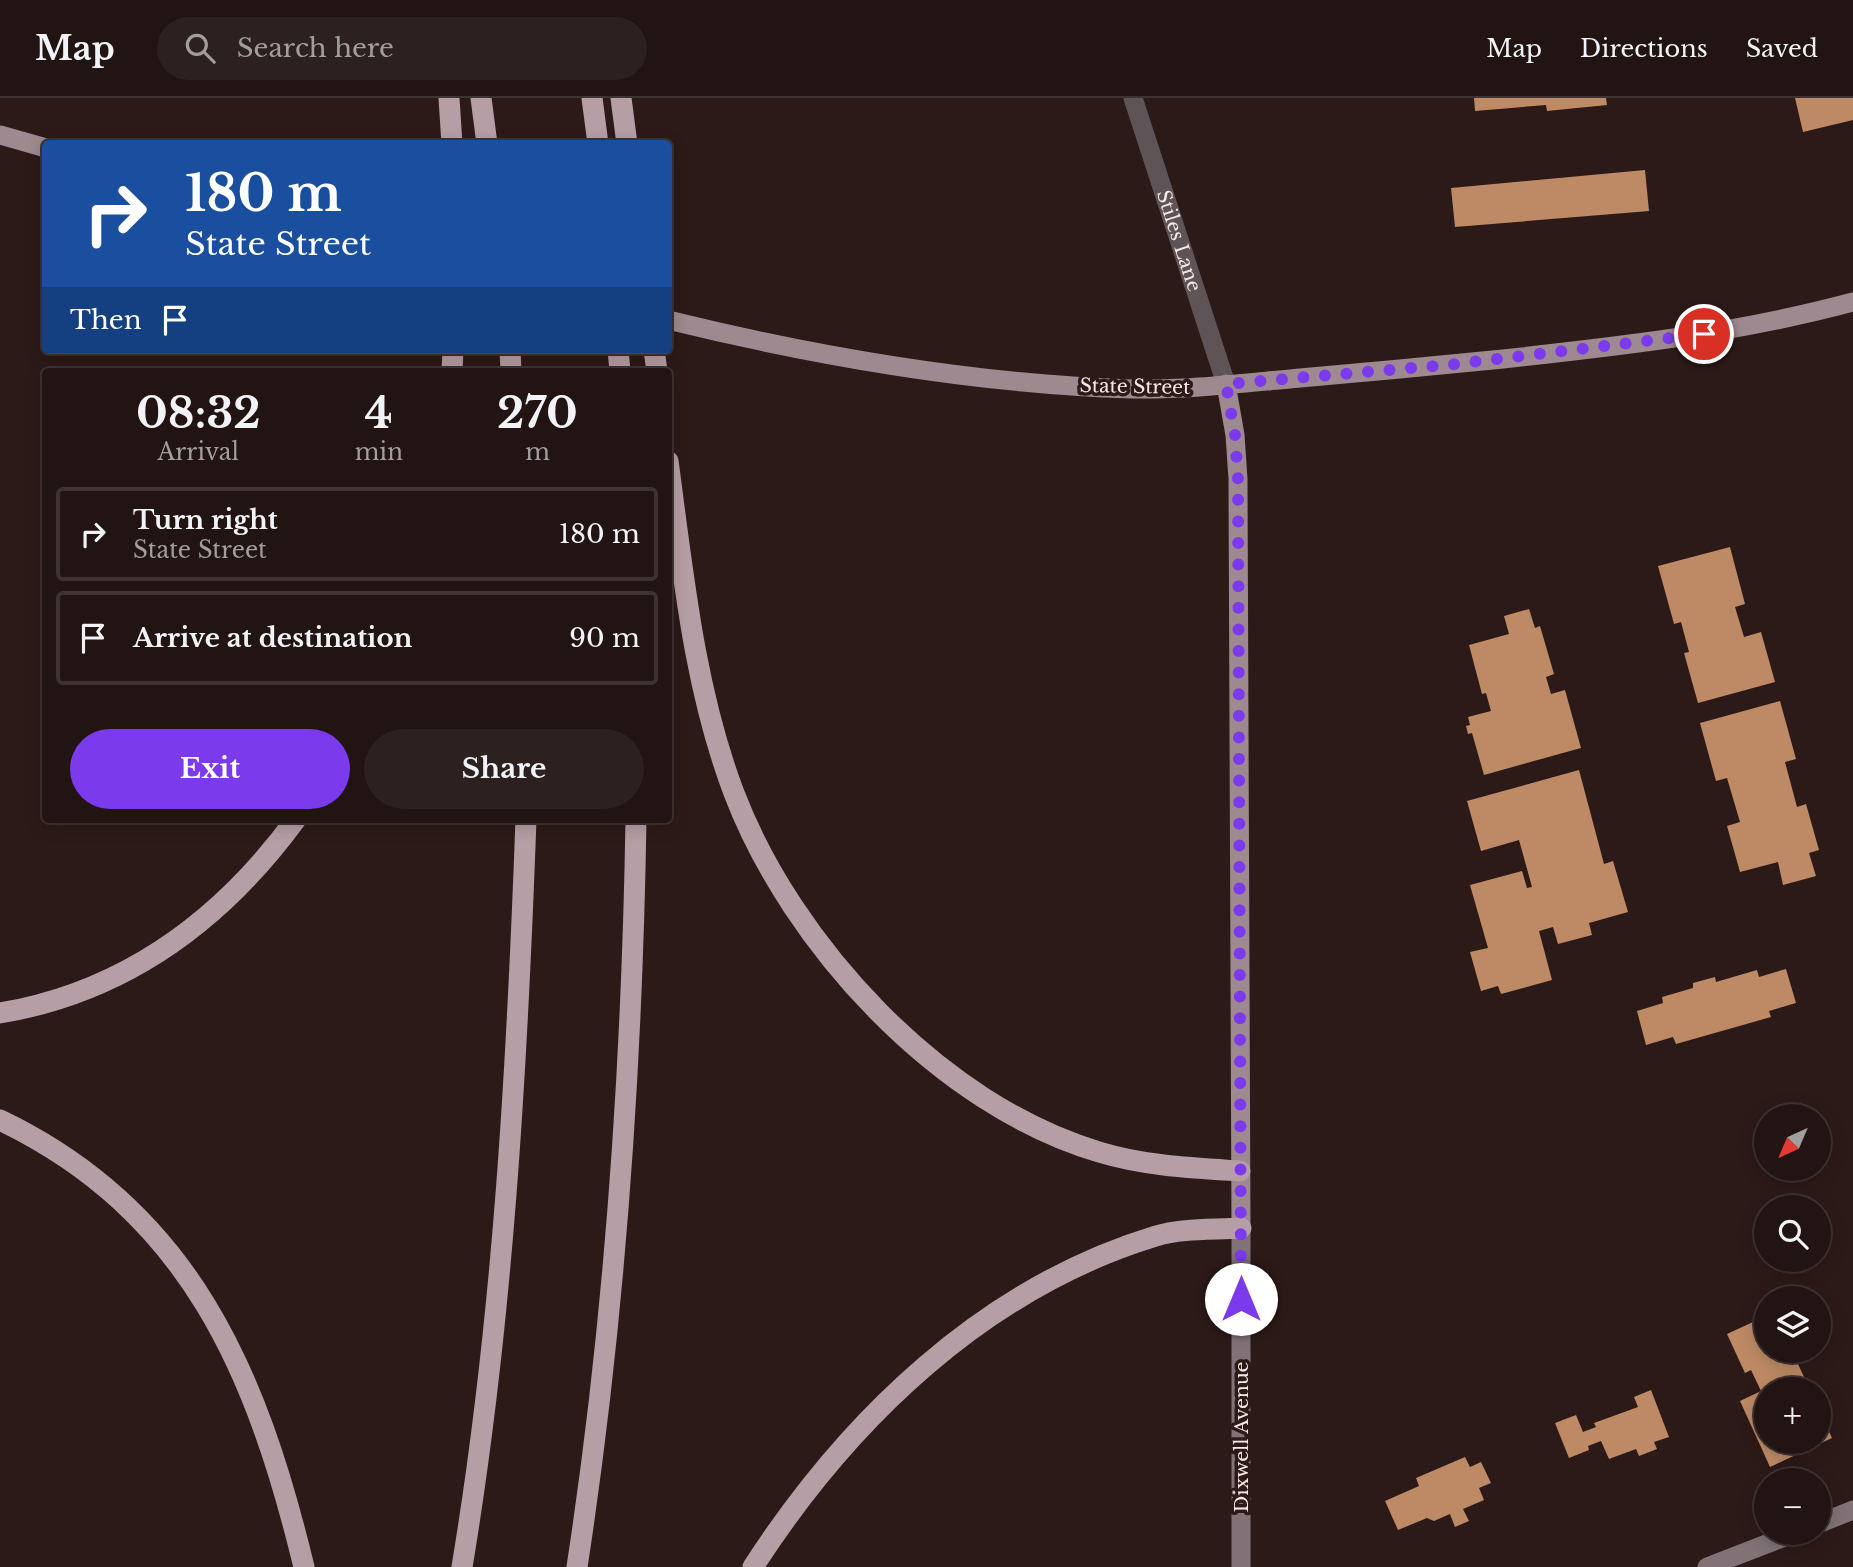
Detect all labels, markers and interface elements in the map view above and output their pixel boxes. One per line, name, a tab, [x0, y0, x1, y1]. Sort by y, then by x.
search box	[157, 17, 647, 80]
text: Map	[35, 28, 115, 69]
icon: search	[181, 29, 219, 67]
text: Search here	[237, 32, 394, 64]
text: Map	[1486, 34, 1542, 63]
text: Directions	[1580, 34, 1708, 63]
text: Saved	[1746, 34, 1818, 63]
text: 180 m	[185, 163, 342, 224]
icon: right	[70, 168, 161, 259]
street label: Stiles Lane	[1152, 187, 1206, 294]
text: State Street	[185, 224, 371, 264]
icon: arrive	[156, 301, 194, 339]
text: Then	[70, 304, 142, 336]
pin	[1674, 304, 1734, 364]
icon: arrive	[1685, 315, 1723, 353]
street label: State Street	[1080, 374, 1191, 399]
text: 08:32	[136, 387, 261, 439]
text: 4	[365, 387, 393, 439]
text: 270	[497, 387, 578, 439]
text: Arrival	[158, 438, 239, 466]
text: min	[355, 438, 403, 466]
text: m	[525, 438, 550, 466]
text: Turn right	[133, 504, 278, 536]
icon: right	[74, 515, 112, 553]
text: 180 m	[559, 518, 640, 550]
text: State Street	[133, 536, 267, 564]
icon: arrive	[74, 619, 112, 657]
text: Arrive at destination	[133, 622, 413, 654]
text: 90 m	[569, 622, 640, 654]
button: Exit	[70, 729, 350, 809]
button: Share	[364, 729, 644, 809]
north arrow	[1754, 1104, 1830, 1181]
map controls	[1754, 1104, 1831, 1545]
button: search	[1754, 1195, 1831, 1272]
position arrow	[1204, 1262, 1278, 1336]
button: layers	[1754, 1286, 1831, 1363]
street label: Dixwell Avenue	[1230, 1362, 1253, 1513]
button: +	[1754, 1377, 1831, 1454]
button: −	[1754, 1468, 1831, 1545]

